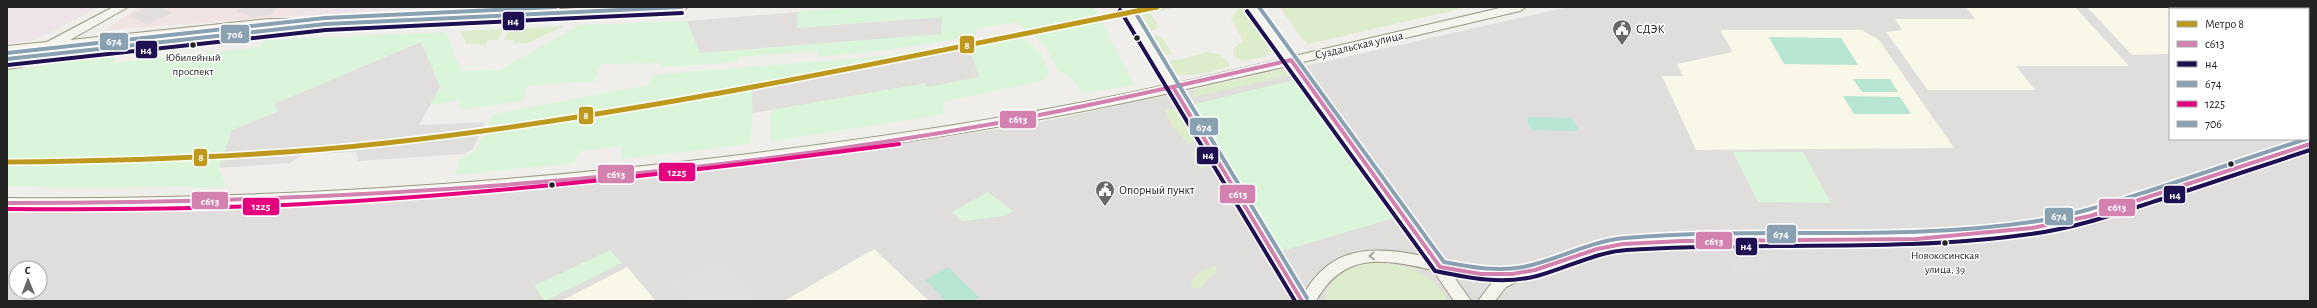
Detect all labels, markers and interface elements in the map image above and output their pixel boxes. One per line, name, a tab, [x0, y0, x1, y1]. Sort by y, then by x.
legend	[2169, 8, 2309, 140]
line badge: н4	[502, 11, 525, 31]
text: н4	[507, 16, 519, 27]
public building icon: СДЭК	[1611, 18, 1633, 46]
text: Метро 8	[2205, 18, 2244, 30]
place label: СДЭК	[1636, 23, 1665, 35]
line badge: 706	[220, 24, 250, 44]
text: 706	[227, 29, 243, 40]
street label: Суздальская улица	[1314, 29, 1405, 62]
line badge: 674	[99, 32, 129, 51]
unlabelled marker	[1132, 33, 1142, 43]
line badge: 8	[959, 35, 975, 54]
text: 674	[106, 36, 122, 47]
text: с613	[2205, 38, 2225, 50]
line badge: н4	[135, 40, 158, 59]
marker: Юбилейный проспект	[188, 40, 198, 50]
text: 8	[964, 40, 970, 51]
text: н4	[140, 45, 152, 56]
place label: Юбилейный проспект	[165, 52, 221, 77]
text: н4	[2205, 58, 2217, 70]
text: 674	[2205, 78, 2222, 90]
text: 1225	[2205, 98, 2225, 110]
line badge: 8	[578, 106, 594, 125]
text: 8	[583, 110, 589, 121]
line badge: с613	[999, 110, 1037, 129]
text: с613	[1009, 114, 1027, 125]
line badge: 674	[1189, 117, 1219, 136]
text: 706	[2205, 118, 2222, 130]
text: 674	[1196, 122, 1212, 133]
line badge: н4	[1196, 146, 1219, 165]
line badge: 8	[193, 148, 208, 167]
text: н4	[1202, 150, 1214, 161]
text: 8	[198, 152, 204, 163]
unlabelled marker	[2226, 159, 2236, 169]
line badge: 1225	[658, 162, 696, 182]
line badge: с613	[597, 164, 635, 184]
text: 1225	[667, 167, 687, 178]
text: с613	[607, 169, 625, 180]
public building icon: Опорный пункт	[1094, 179, 1116, 207]
unlabelled marker	[547, 180, 557, 190]
place label: Опорный пункт	[1119, 184, 1195, 197]
line badge: с613	[1219, 184, 1256, 204]
line badge: н4	[2163, 185, 2186, 204]
text: с613	[1229, 189, 1247, 200]
text: н4	[2169, 190, 2181, 201]
line badge: с613	[191, 191, 229, 210]
text: с613	[201, 196, 219, 207]
line badge: 1225	[242, 197, 280, 216]
line badge: с613	[2098, 198, 2136, 217]
text: 1225	[251, 201, 271, 212]
text: с613	[2108, 202, 2126, 213]
line badge: 674	[2044, 207, 2074, 226]
text: 674	[2051, 211, 2067, 222]
line badge: 674	[1766, 224, 1797, 244]
text: 674	[1773, 229, 1789, 240]
line badge: с613	[1695, 231, 1733, 250]
text: с613	[1705, 236, 1723, 247]
line badge: н4	[1735, 237, 1758, 256]
marker: Новокосинская улица, 39	[1940, 238, 1950, 248]
text: н4	[1740, 241, 1752, 252]
place label: Новокосинская улица, 39	[1911, 250, 1979, 275]
one-way arrow	[1369, 251, 1375, 260]
north arrow	[8, 260, 48, 300]
text: С	[25, 265, 31, 276]

